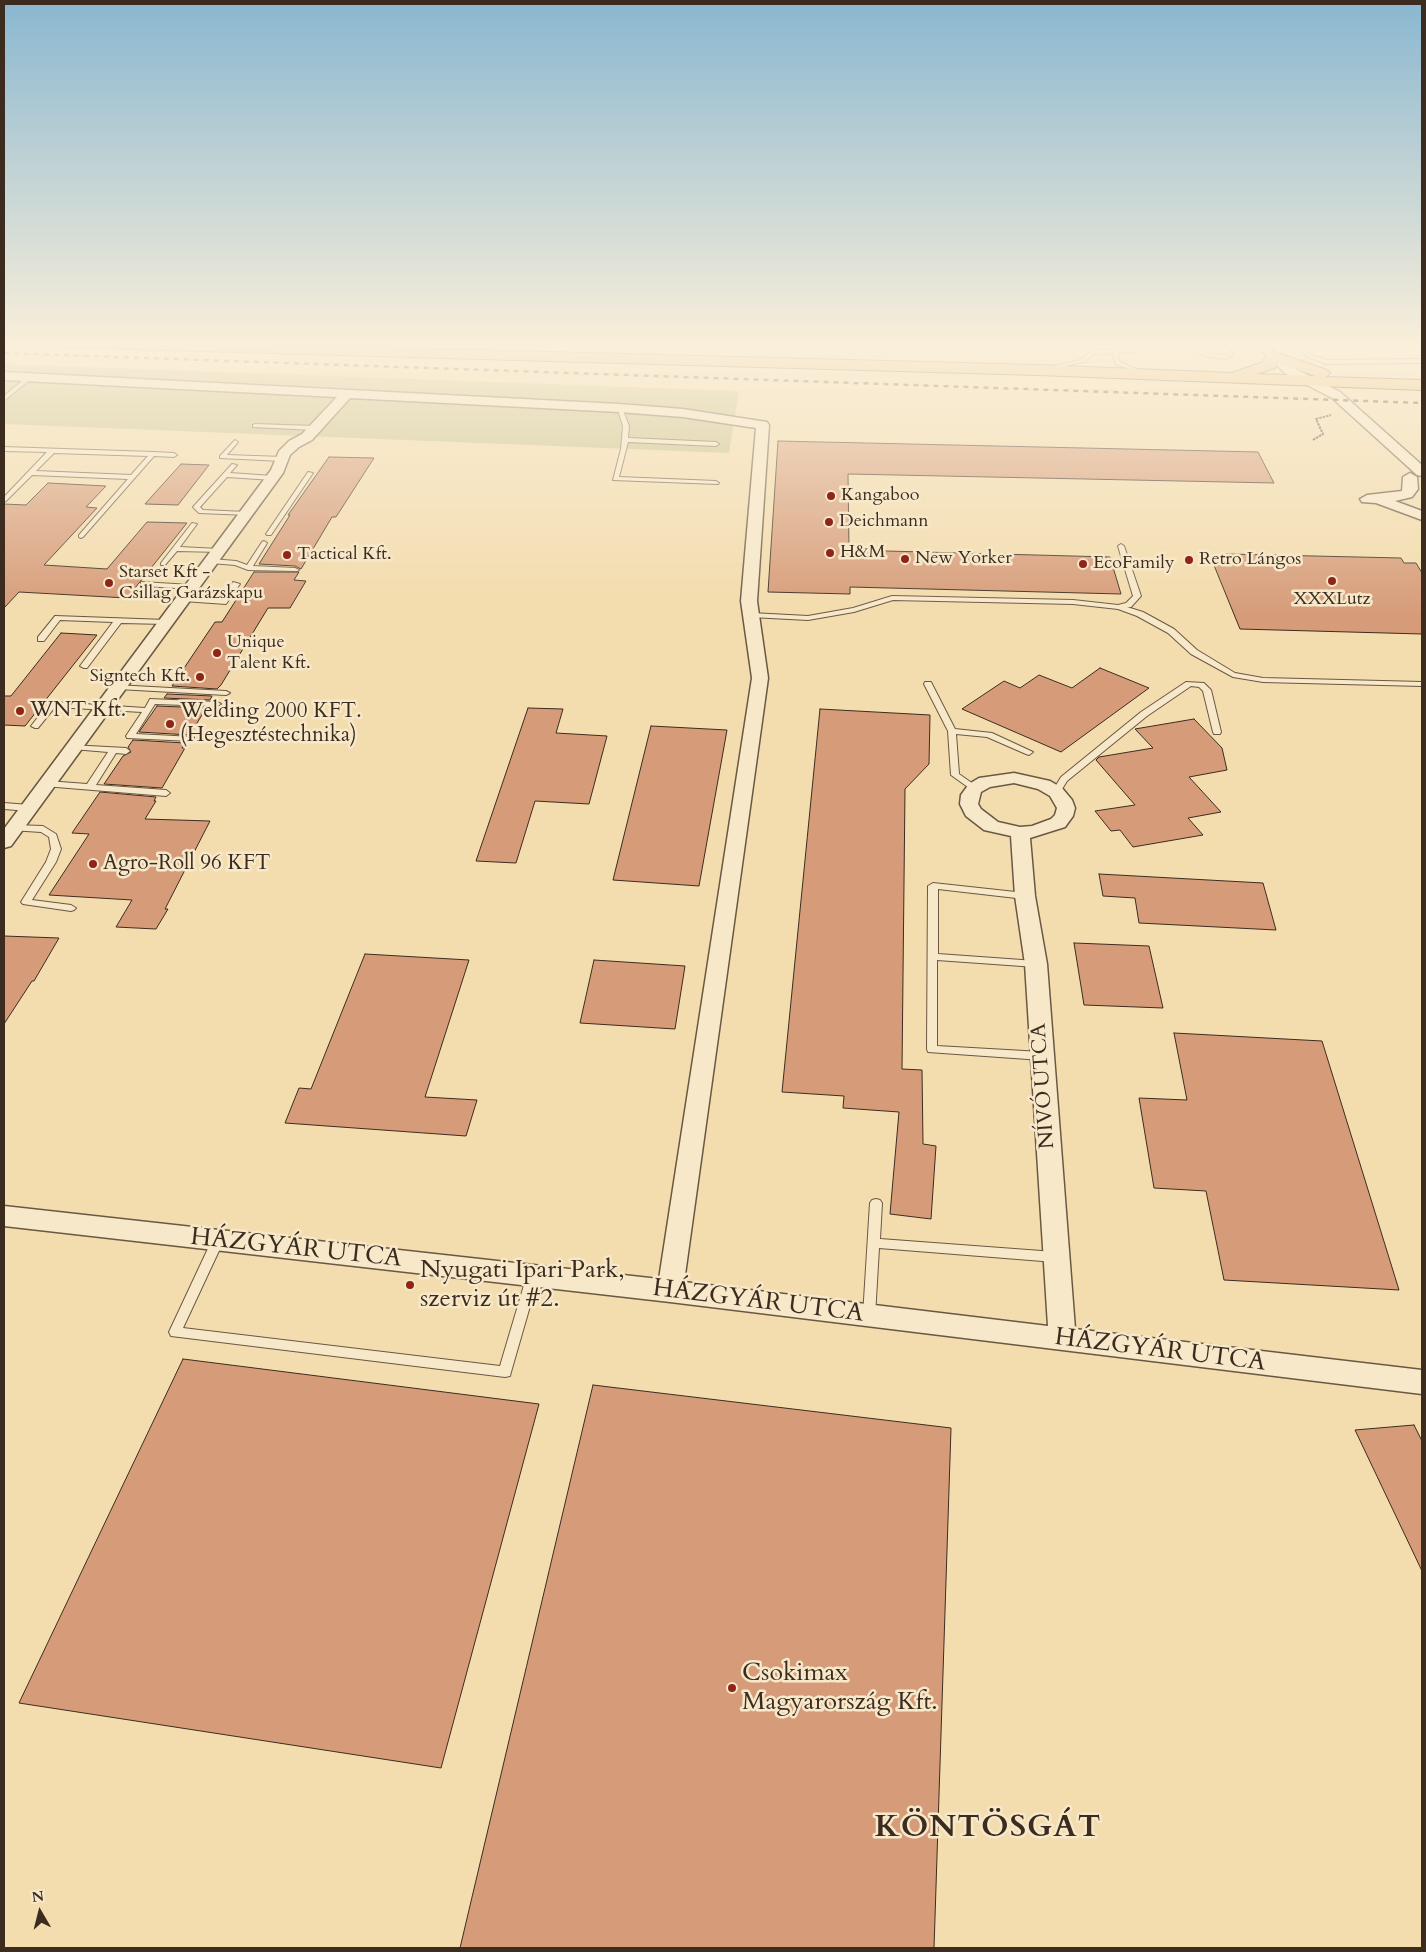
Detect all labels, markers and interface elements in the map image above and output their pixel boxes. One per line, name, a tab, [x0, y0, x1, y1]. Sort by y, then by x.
place label: Kangaboo	[841, 485, 919, 507]
marker: Kangaboo	[825, 490, 837, 502]
place label: Deichmann	[839, 511, 928, 533]
marker: Deichmann	[823, 516, 835, 528]
place label: H&M	[840, 542, 885, 564]
place label: Tactical Kft.	[297, 544, 391, 566]
marker: H&M	[824, 547, 836, 559]
place label: New Yorker	[915, 548, 1012, 570]
marker: Tactical Kft.	[281, 549, 293, 561]
place label: Retro Lángos	[1199, 549, 1301, 571]
marker: New Yorker	[899, 553, 911, 565]
place label: EcoFamily	[1093, 553, 1174, 575]
marker: Retro Lángos	[1183, 554, 1195, 566]
marker: EcoFamily	[1077, 558, 1089, 570]
place label: Starset Kft - Csillag Garázskapu	[119, 562, 263, 604]
marker: XXXLutz	[1326, 575, 1338, 587]
marker: Starset Kft - Csillag Garázskapu	[103, 577, 115, 589]
place label: XXXLutz	[1294, 589, 1370, 611]
place label: Unique Talent Kft.	[227, 632, 311, 674]
marker: Unique Talent Kft.	[211, 647, 223, 659]
place label: Signtech Kft.	[90, 666, 190, 688]
marker: Signtech Kft.	[194, 671, 206, 683]
place label: WNT Kft.	[30, 698, 126, 724]
place label: Welding 2000 KFT. (Hegesztéstechnika)	[180, 699, 361, 749]
marker: WNT Kft.	[14, 705, 26, 717]
marker: Welding 2000 KFT. (Hegesztéstechnika)	[164, 718, 176, 730]
place label: Agro-Roll 96 KFT	[103, 851, 270, 877]
marker: Agro-Roll 96 KFT	[87, 858, 99, 870]
street label: NÍVÓ UTCA	[1027, 1022, 1061, 1150]
street label: HÁZGYÁR UTCA	[189, 1223, 403, 1275]
place label: Nyugati Ipari Park, szerviz út #2.	[420, 1256, 625, 1315]
street label: HÁZGYÁR UTCA	[651, 1274, 865, 1330]
marker: Nyugati Ipari Park, szerviz út #2.	[404, 1279, 416, 1291]
street label: HÁZGYÁR UTCA	[1053, 1323, 1267, 1379]
place label: Csokimax Magyarország Kft.	[742, 1659, 938, 1718]
marker: Csokimax Magyarország Kft.	[726, 1682, 738, 1694]
district label: KÖNTÖSGÁT	[873, 1810, 1103, 1848]
text: N	[31, 1886, 45, 1907]
north arrow	[15, 1887, 65, 1937]

